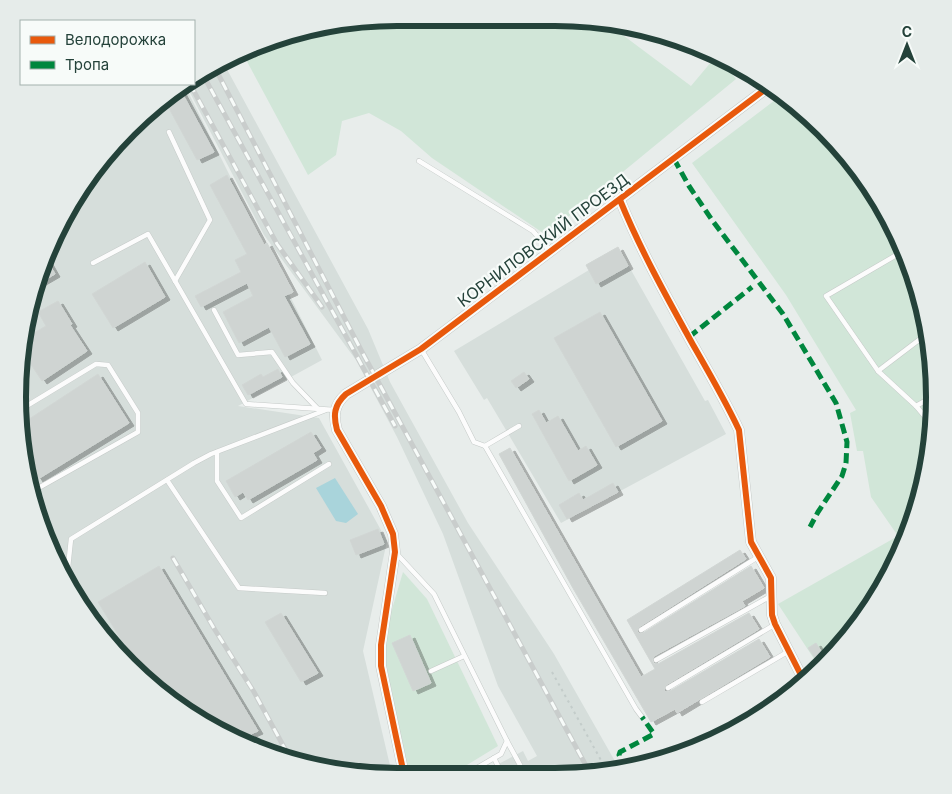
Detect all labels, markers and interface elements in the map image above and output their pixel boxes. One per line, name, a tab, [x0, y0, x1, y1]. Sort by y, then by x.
legend	[20, 20, 195, 85]
north arrow	[882, 20, 932, 70]
text: С	[902, 23, 912, 40]
text: Велодорожка	[65, 30, 166, 49]
text: Тропа	[65, 55, 109, 74]
street label: КОРНИЛОВСКИЙ ПРОЕЗД	[453, 169, 633, 311]

